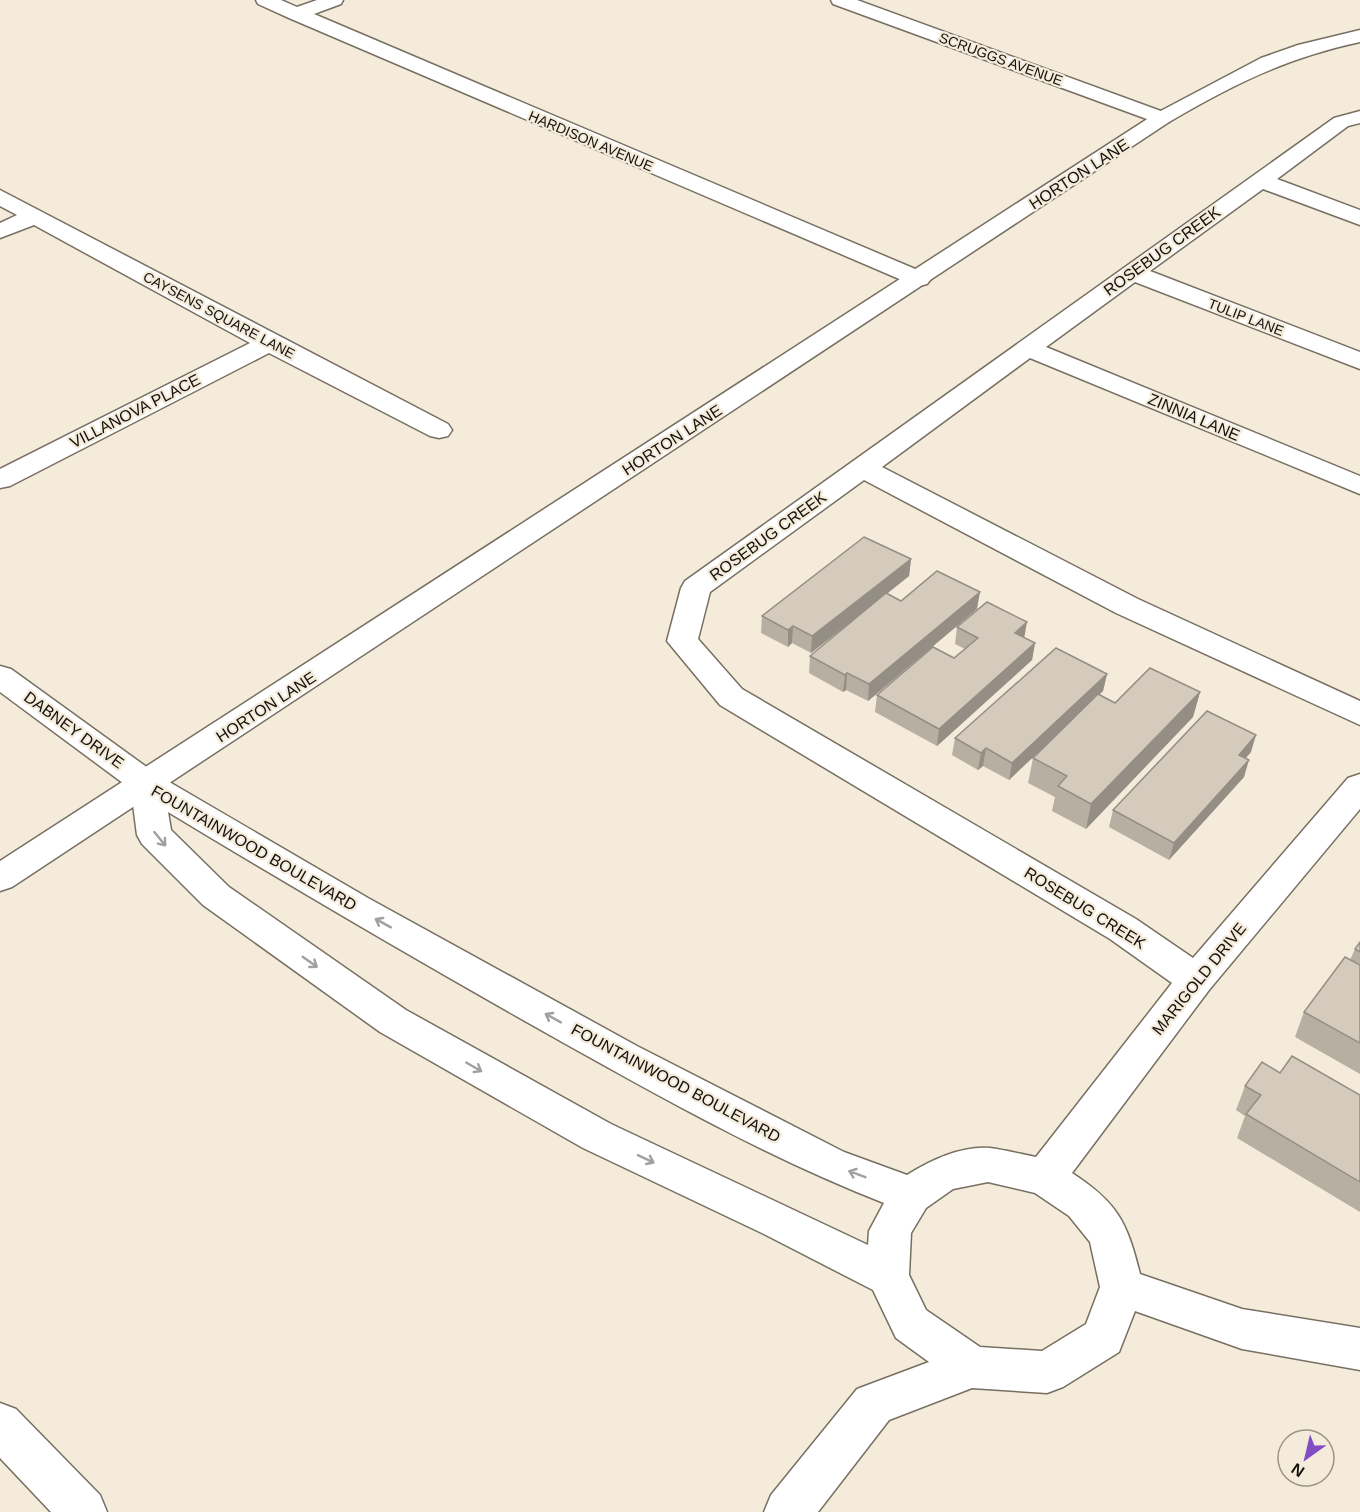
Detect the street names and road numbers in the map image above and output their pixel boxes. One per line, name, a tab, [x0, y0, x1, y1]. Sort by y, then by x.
street label: SCRUGGS AVENUE	[937, 29, 1065, 89]
street label: HARDISON AVENUE	[526, 108, 656, 174]
street label: HORTON LANE	[1026, 136, 1132, 212]
street label: ROSEBUG CREEK	[1101, 203, 1224, 299]
street label: CAYSENS SQUARE LANE	[140, 268, 298, 362]
street label: TULIP LANE	[1206, 295, 1286, 339]
street label: VILLANOVA PLACE	[67, 371, 203, 451]
street label: ZINNIA LANE	[1146, 390, 1242, 444]
street label: HORTON LANE	[619, 402, 725, 478]
street label: ROSEBUG CREEK	[707, 488, 830, 584]
street label: HORTON LANE	[213, 669, 319, 745]
street label: DABNEY DRIVE	[21, 688, 127, 772]
street label: FOUNTAINWOOD BOULEVARD	[148, 782, 360, 914]
street label: ROSEBUG CREEK	[1021, 864, 1149, 952]
street label: MARIGOLD DRIVE	[1149, 920, 1249, 1038]
street label: FOUNTAINWOOD BOULEVARD	[569, 1021, 783, 1145]

